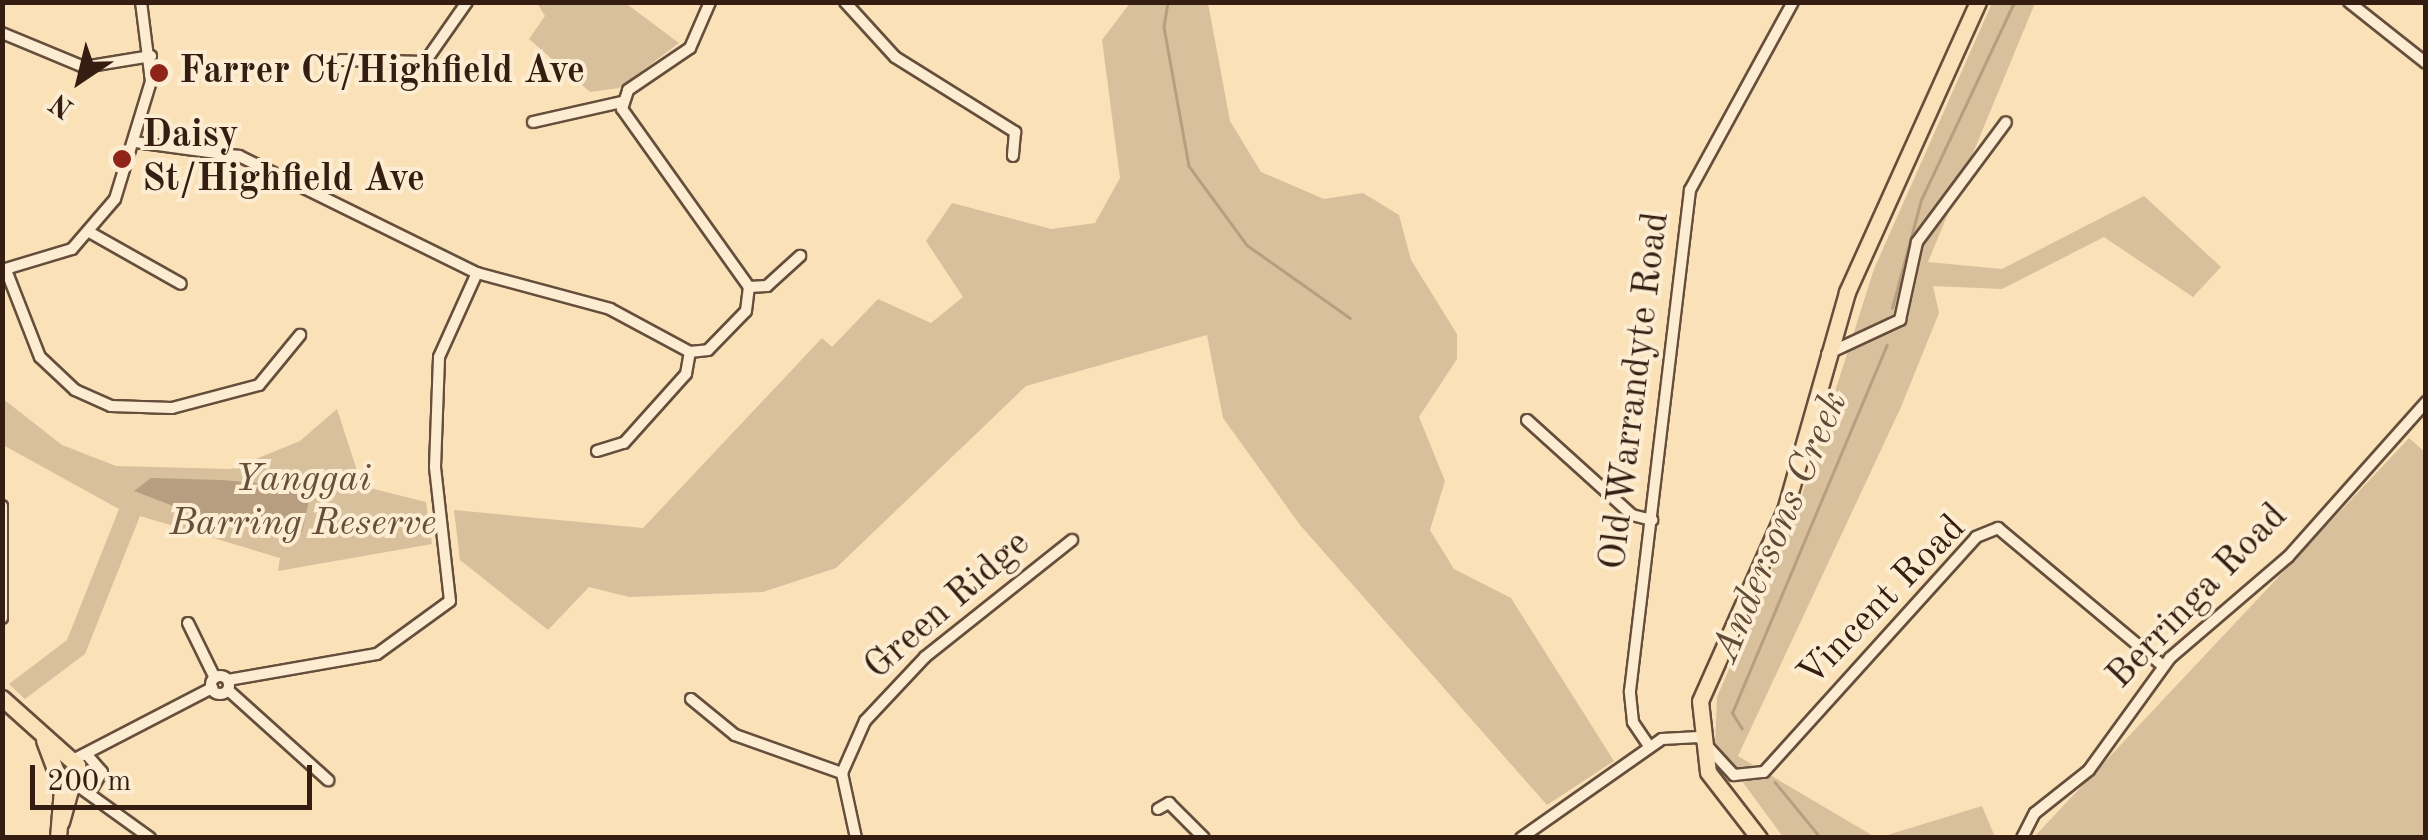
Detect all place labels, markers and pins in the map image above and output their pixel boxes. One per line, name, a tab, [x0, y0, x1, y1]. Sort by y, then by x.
place label: Farrer Ct/Highfield Ave	[179, 50, 585, 96]
marker: Farrer Ct/Highfield Ave	[148, 62, 170, 84]
place label: Daisy St/Highfield Ave	[142, 114, 425, 203]
marker: Daisy St/Highfield Ave	[111, 148, 133, 170]

